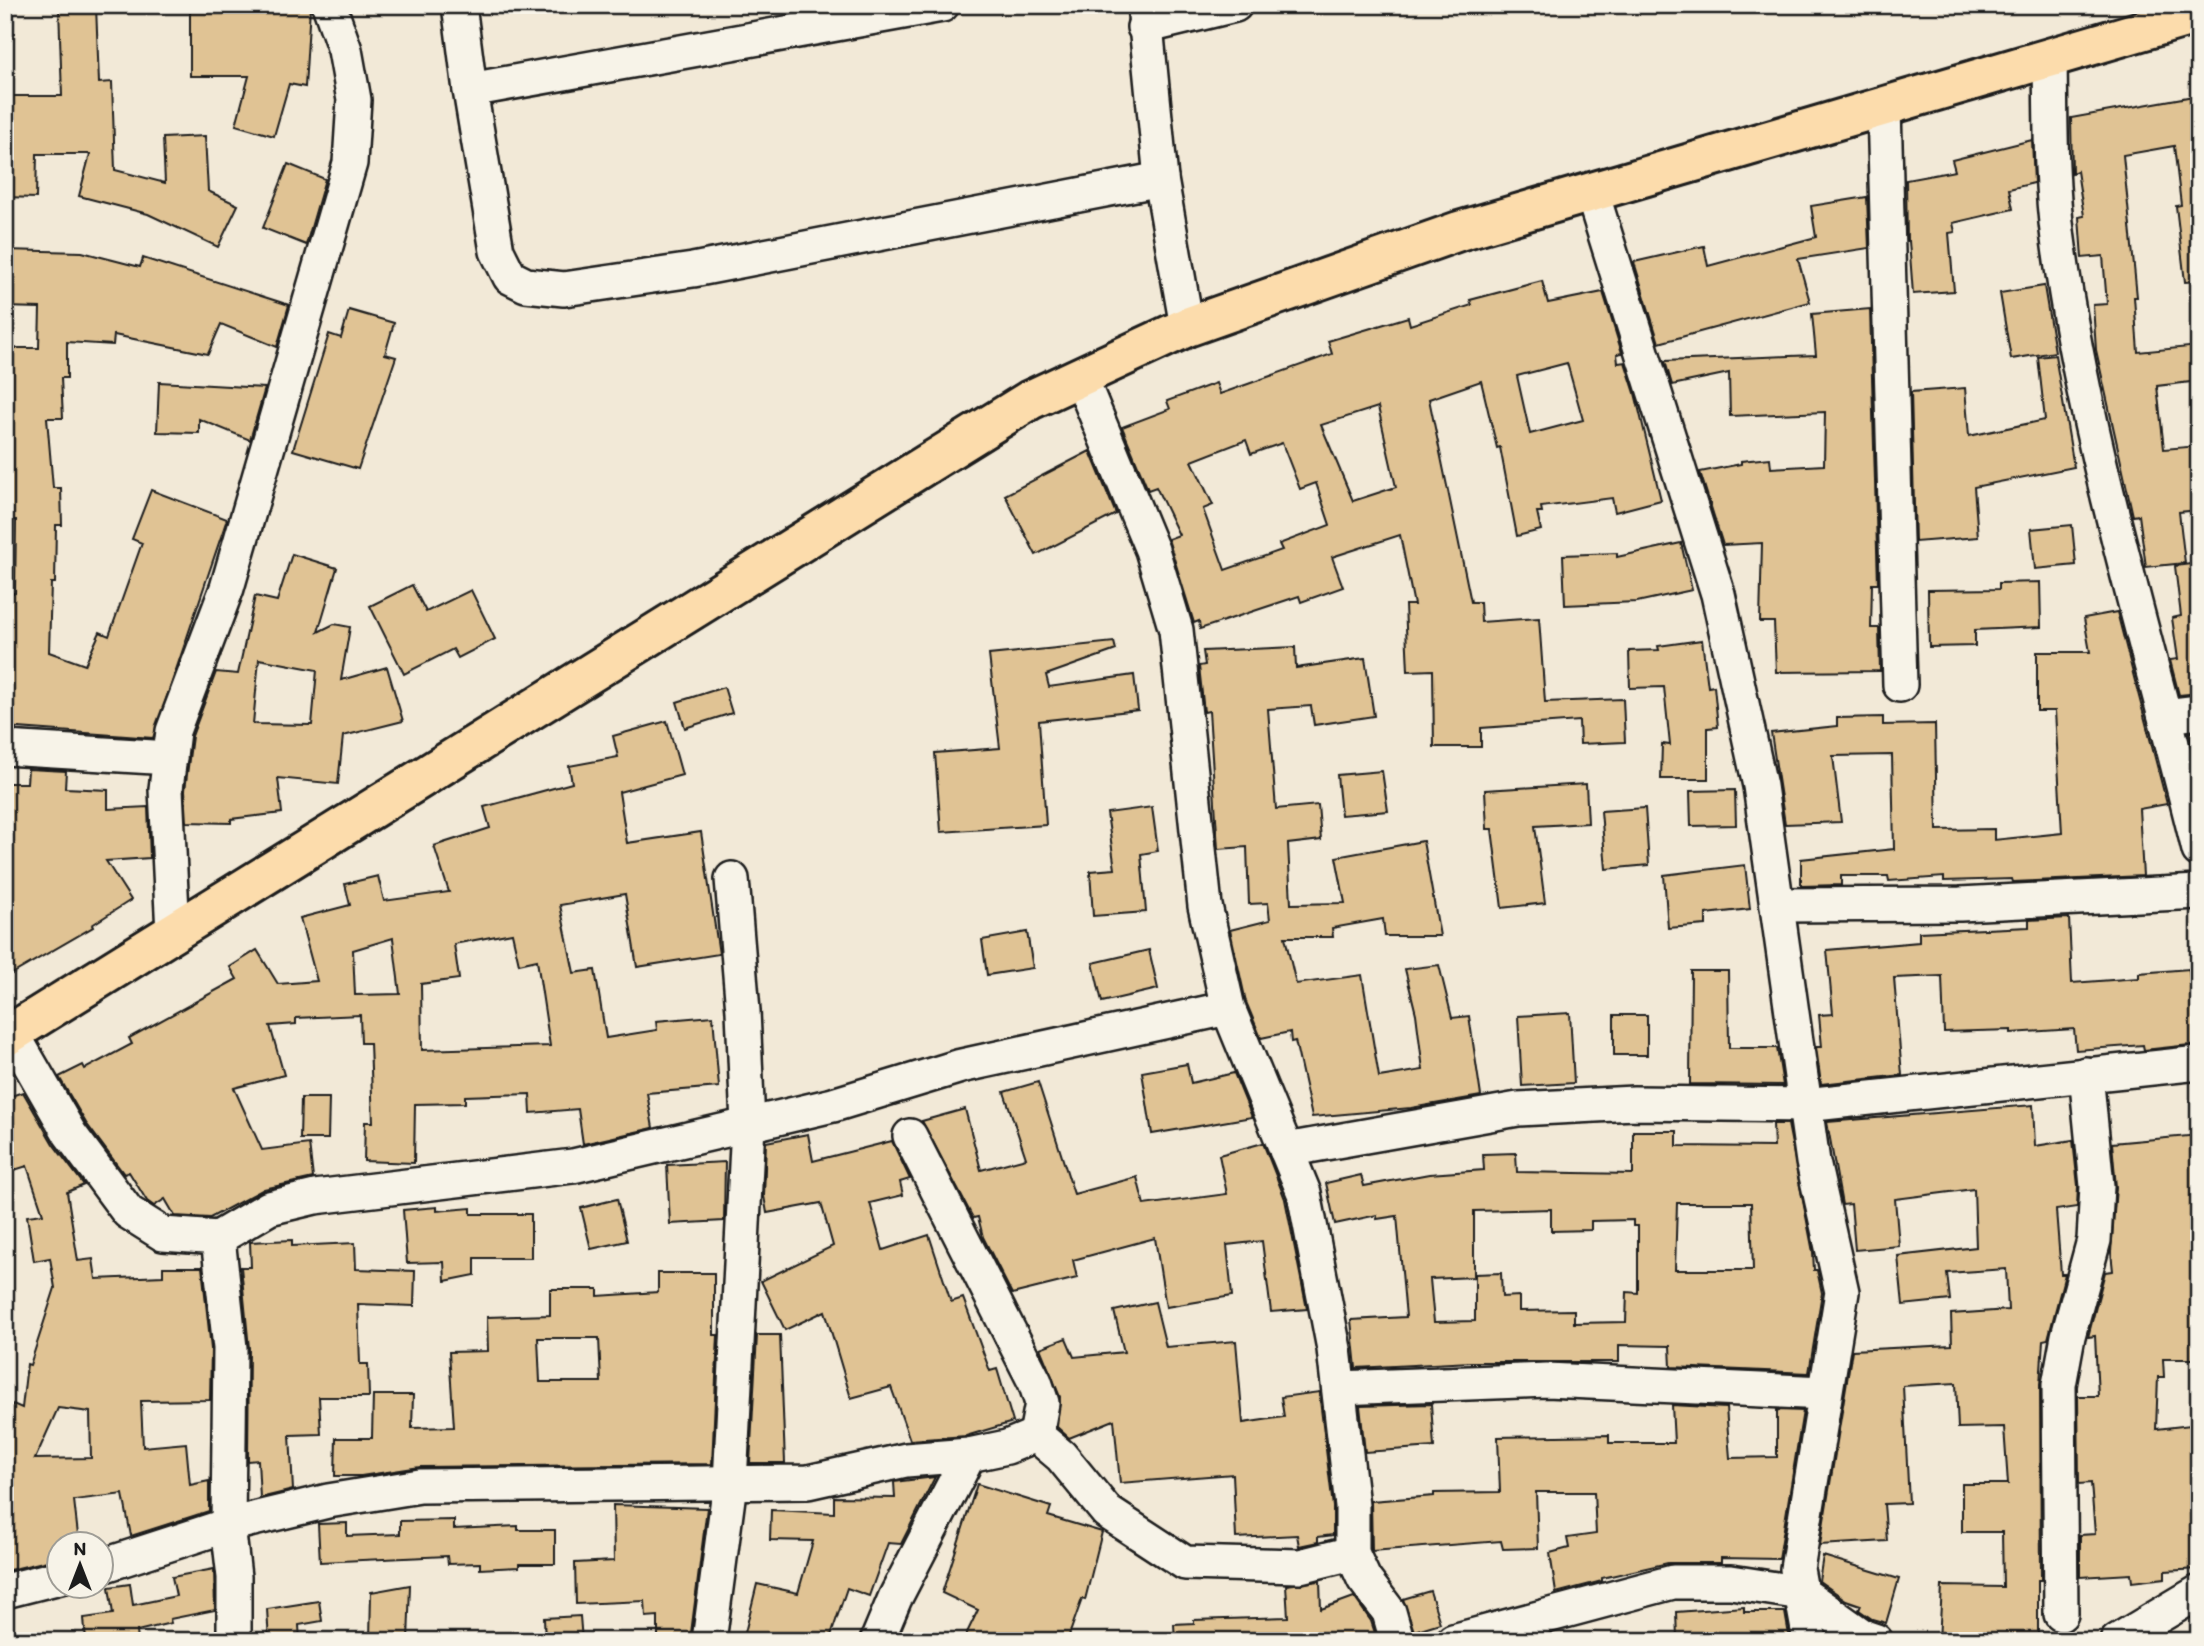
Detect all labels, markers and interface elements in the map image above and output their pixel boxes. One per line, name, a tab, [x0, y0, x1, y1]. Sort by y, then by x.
north arrow	[46, 1530, 116, 1600]
text: N	[74, 1537, 86, 1560]

